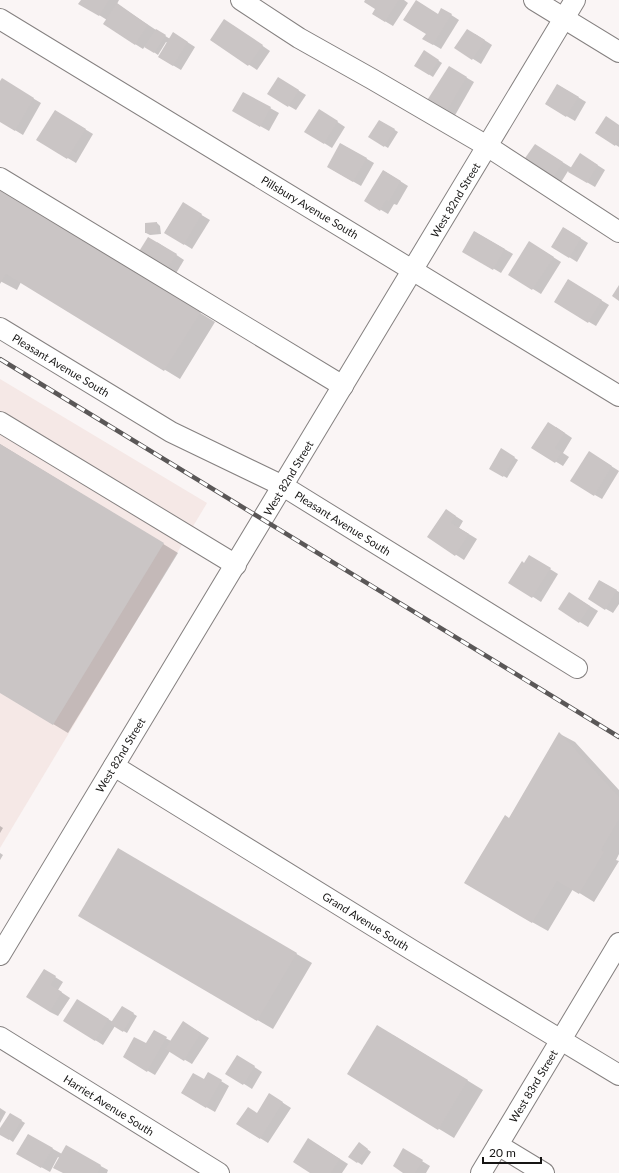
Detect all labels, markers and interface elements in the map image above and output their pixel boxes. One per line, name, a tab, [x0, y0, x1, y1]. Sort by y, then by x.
street label: West 82nd Street	[428, 160, 482, 240]
street label: Pillsbury Avenue South	[259, 173, 361, 241]
street label: Pleasant Avenue South	[10, 331, 112, 399]
street label: West 82nd Street	[261, 438, 315, 518]
street label: Pleasant Avenue South	[293, 488, 393, 558]
street label: West 82nd Street	[93, 715, 147, 795]
street label: Grand Avenue South	[320, 889, 412, 953]
street label: West 83rd Street	[506, 1047, 560, 1125]
street label: Harriet Avenue South	[61, 1072, 157, 1138]
scale bar	[483, 1139, 541, 1165]
text: 20 m	[489, 1145, 516, 1160]

